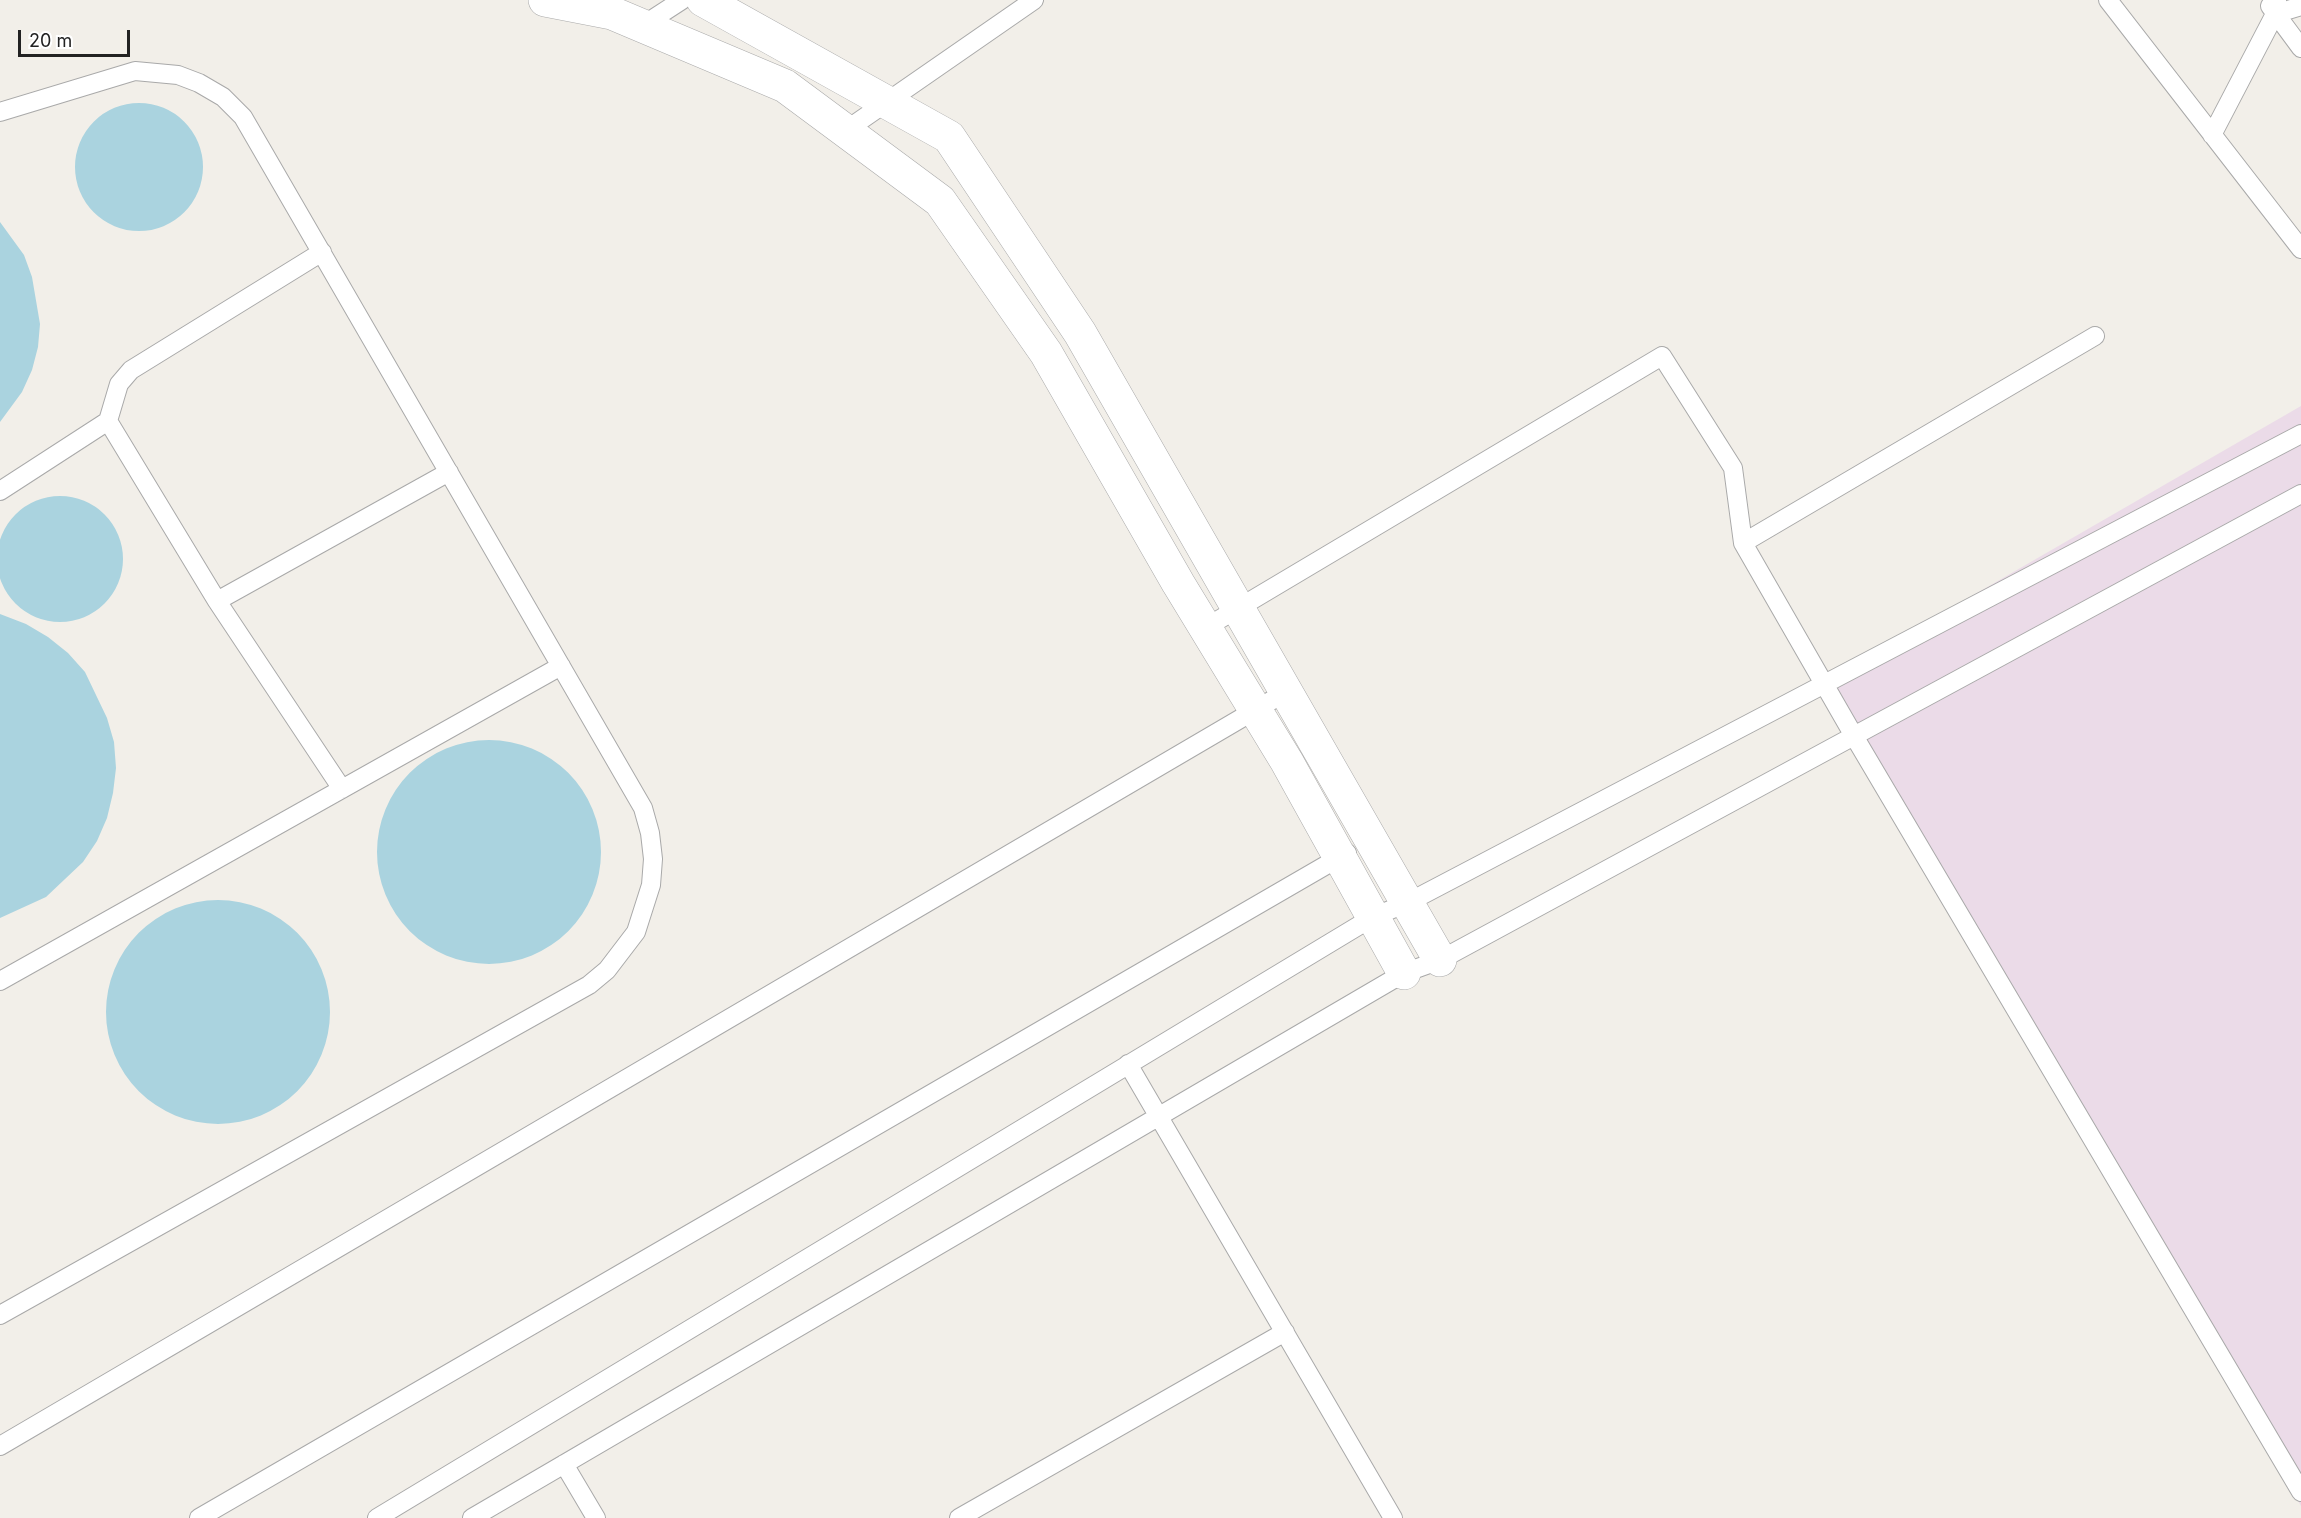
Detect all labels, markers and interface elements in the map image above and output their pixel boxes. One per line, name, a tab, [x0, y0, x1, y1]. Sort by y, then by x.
scale bar	[21, 18, 134, 56]
text: 20 m	[29, 30, 72, 51]

